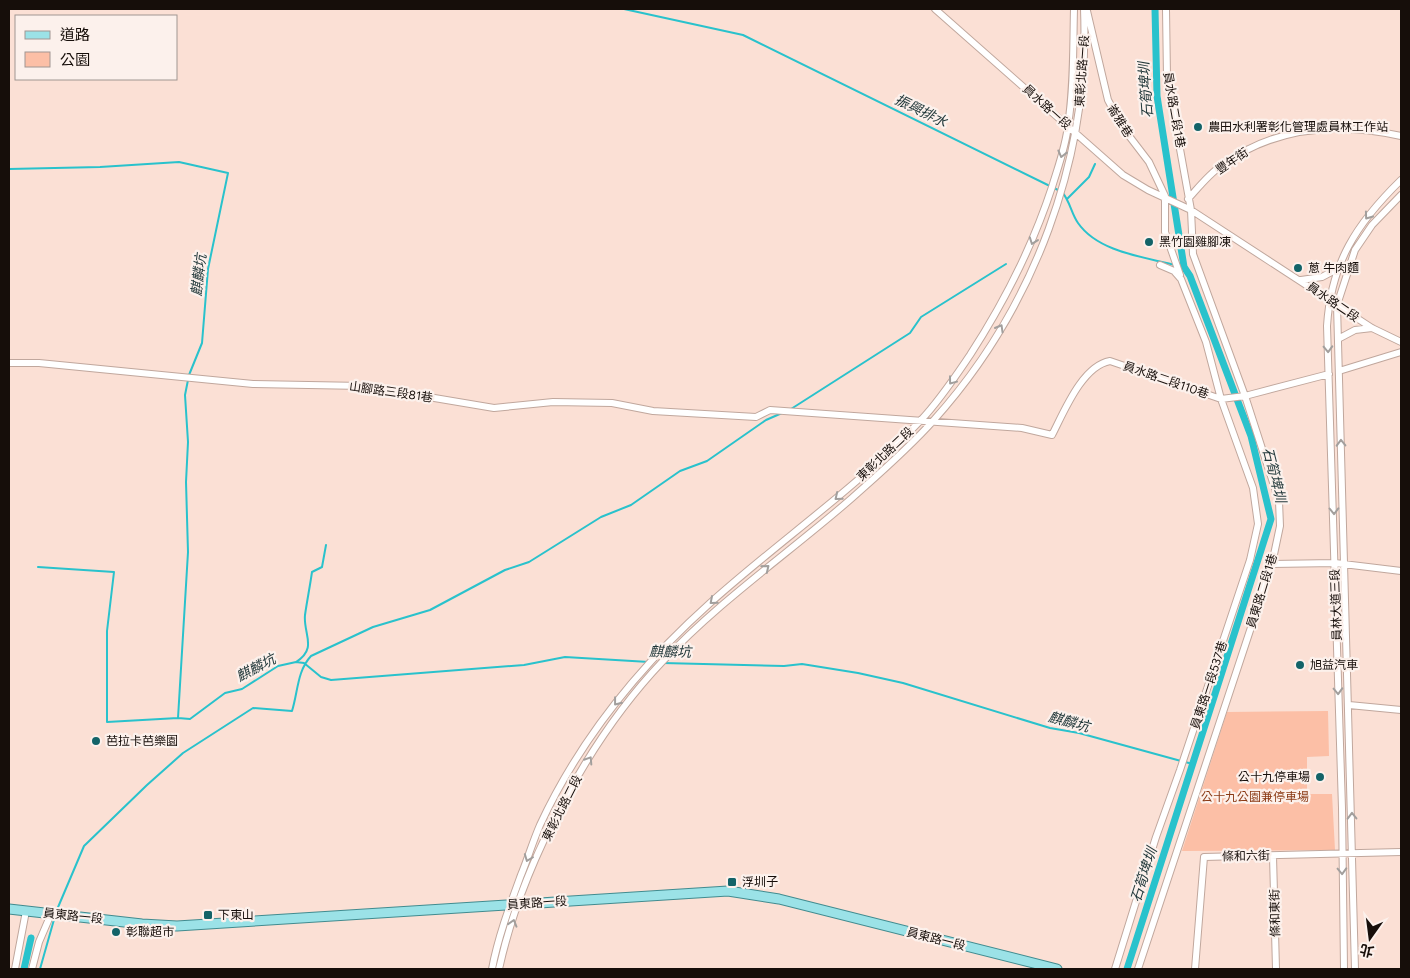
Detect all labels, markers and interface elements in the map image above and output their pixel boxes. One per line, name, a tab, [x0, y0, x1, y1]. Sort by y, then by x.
legend	[15, 15, 178, 80]
text: 道路	[60, 26, 90, 44]
street label: 東彰北路一段	[1073, 35, 1091, 107]
text: 公園	[60, 51, 90, 69]
water label: 石筍埤圳	[1135, 59, 1156, 119]
street label: 員水路二段1巷	[1160, 71, 1188, 149]
street label: 員水路一段	[1020, 82, 1074, 132]
water label: 振興排水	[892, 91, 951, 131]
street label: 崙雅巷	[1105, 102, 1135, 140]
place label: 農田水利署彰化管理處員林工作站	[1208, 120, 1388, 134]
marker: 農田水利署彰化管理處員林工作站	[1192, 121, 1204, 133]
street label: 豐年街	[1213, 145, 1251, 177]
one-way arrow	[1057, 150, 1068, 159]
one-way arrow	[1364, 210, 1374, 219]
place label: 黑竹園雞腳凍	[1159, 235, 1231, 249]
one-way arrow	[1029, 236, 1039, 245]
marker: 黑竹園雞腳凍	[1143, 236, 1155, 248]
water label: 麒麟坑	[188, 251, 210, 297]
place label: 蔥 牛肉麵	[1308, 261, 1359, 275]
marker: 蔥 牛肉麵	[1292, 262, 1304, 274]
street label: 員水路二段	[1304, 279, 1362, 325]
one-way arrow	[994, 324, 1004, 333]
one-way arrow	[1322, 345, 1333, 353]
street label: 員水路二段110巷	[1121, 359, 1211, 401]
one-way arrow	[949, 375, 958, 385]
street label: 山腳路三段81巷	[348, 379, 434, 405]
street label: 東彰北路二段	[854, 424, 916, 484]
one-way arrow	[1336, 439, 1346, 447]
water label: 石筍埤圳	[1259, 446, 1290, 506]
one-way arrow	[835, 492, 844, 501]
one-way arrow	[1328, 507, 1339, 515]
street label: 員東路二段1巷	[1244, 552, 1280, 630]
one-way arrow	[761, 565, 770, 574]
street label: 員林大道三段	[1328, 569, 1344, 641]
one-way arrow	[710, 595, 719, 604]
street label: 員東路一段537巷	[1188, 639, 1230, 731]
water label: 麒麟坑	[649, 643, 693, 661]
water label: 麒麟坑	[233, 650, 280, 685]
place label: 旭益汽車	[1310, 658, 1358, 672]
marker: 旭益汽車	[1294, 659, 1306, 671]
one-way arrow	[1333, 687, 1344, 695]
one-way arrow	[614, 696, 622, 705]
water label: 麒麟坑	[1047, 708, 1093, 736]
place label: 芭拉卡芭樂園	[106, 734, 178, 748]
marker: 芭拉卡芭樂園	[90, 735, 102, 747]
one-way arrow	[582, 756, 592, 765]
place label: 公十九停車場	[1238, 770, 1310, 784]
marker: 公十九停車場	[1314, 771, 1326, 783]
street label: 東彰北路二段	[539, 773, 585, 843]
park label: 公十九公園兼停車場	[1201, 790, 1309, 804]
one-way arrow	[1346, 811, 1357, 819]
water label: 石筍埤圳	[1127, 844, 1161, 904]
street label: 條和六街	[1222, 849, 1270, 863]
one-way arrow	[524, 853, 534, 862]
one-way arrow	[1337, 868, 1347, 875]
place label: 浮圳子	[742, 875, 778, 889]
marker: 浮圳子	[726, 876, 738, 888]
street label: 條和東街	[1268, 889, 1282, 937]
street label: 員東路一段	[507, 894, 567, 912]
street label: 員東路一段	[42, 906, 104, 926]
place label: 下東山	[218, 908, 254, 922]
marker: 下東山	[202, 909, 214, 921]
north arrow	[1345, 913, 1395, 963]
one-way arrow	[507, 919, 517, 927]
place label: 彰聯超市	[126, 925, 174, 939]
street label: 員東路一段	[905, 925, 967, 953]
marker: 彰聯超市	[110, 926, 122, 938]
text: 北	[1358, 940, 1376, 960]

